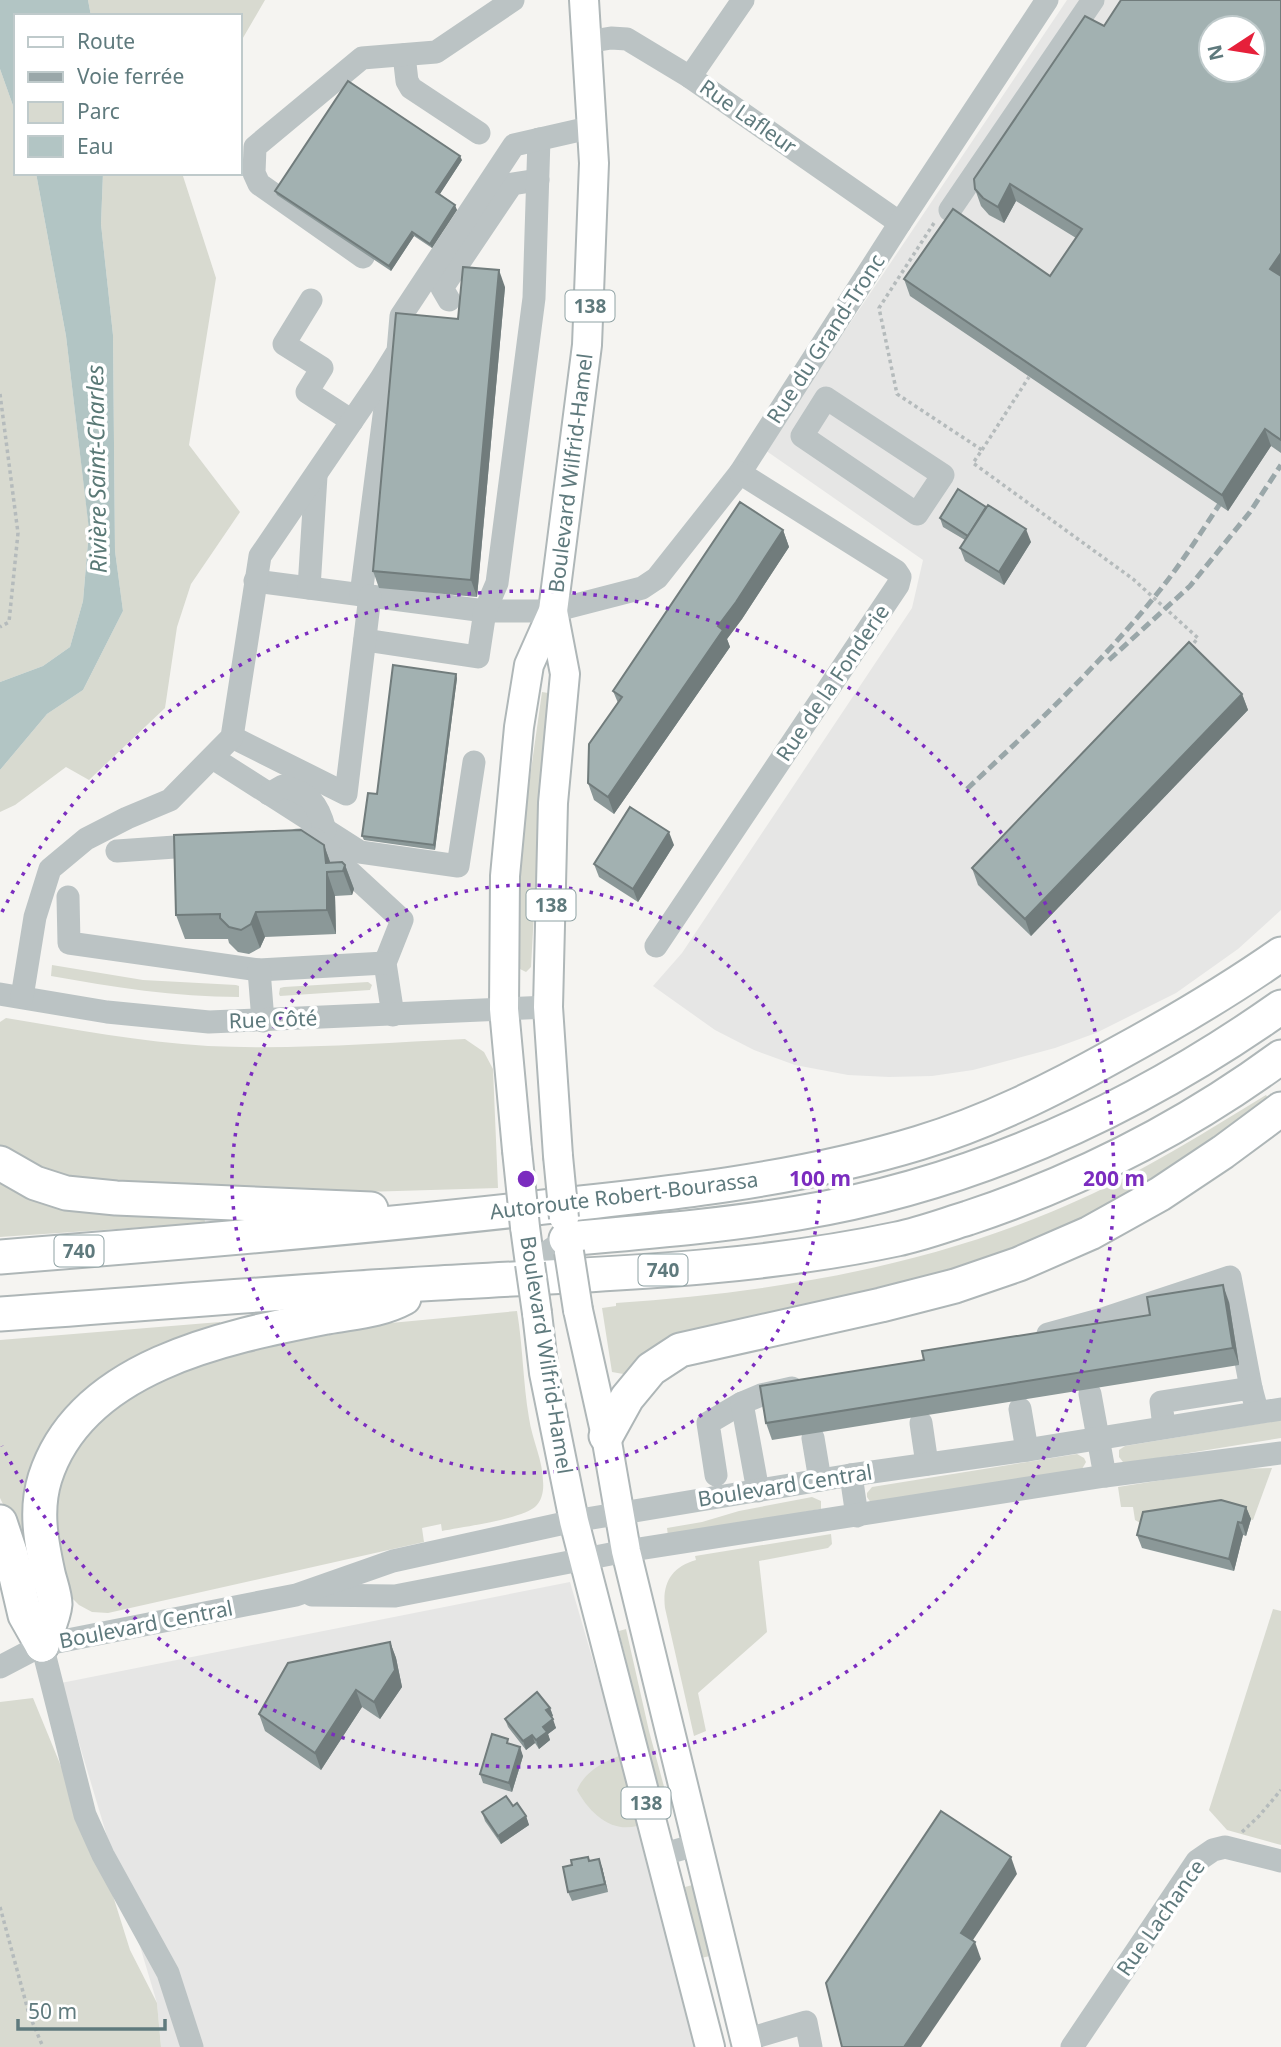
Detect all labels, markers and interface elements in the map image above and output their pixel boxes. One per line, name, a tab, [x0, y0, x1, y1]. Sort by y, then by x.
legend	[14, 14, 242, 175]
north arrow	[1197, 14, 1267, 84]
text: Route	[77, 27, 135, 55]
text: N	[1201, 42, 1230, 63]
text: Voie ferrée	[77, 62, 184, 90]
street label: Rue Lafleur	[695, 73, 803, 160]
text: Parc	[77, 97, 120, 125]
text: Eau	[77, 132, 113, 160]
street label: Rue du Grand-Tronc	[760, 248, 890, 428]
road number: 138	[566, 290, 614, 322]
street label: Boulevard Wilfrid-Hamel	[541, 352, 599, 594]
water label: Rivière Saint-Charles	[78, 364, 114, 574]
street label: Rue de la Fonderie	[769, 599, 895, 766]
road number: 138	[526, 890, 576, 920]
street label: Rue Côté	[228, 1003, 318, 1035]
text: 100 m	[789, 1164, 851, 1192]
text: 200 m	[1083, 1164, 1145, 1192]
street label: Autoroute Robert-Bourassa	[488, 1165, 760, 1225]
centre of rings	[514, 1167, 538, 1191]
street label: Boulevard Wilfrid-Hamel	[514, 1234, 580, 1476]
road number: 740	[55, 1236, 104, 1266]
road number: 740	[638, 1254, 688, 1286]
street label: Boulevard Central	[696, 1457, 874, 1513]
street label: Boulevard Central	[57, 1593, 235, 1655]
road number: 138	[622, 1787, 670, 1818]
street label: Rue Lachance	[1110, 1854, 1211, 1981]
scale bar	[18, 1988, 164, 2032]
text: 50 m	[28, 1997, 77, 2025]

